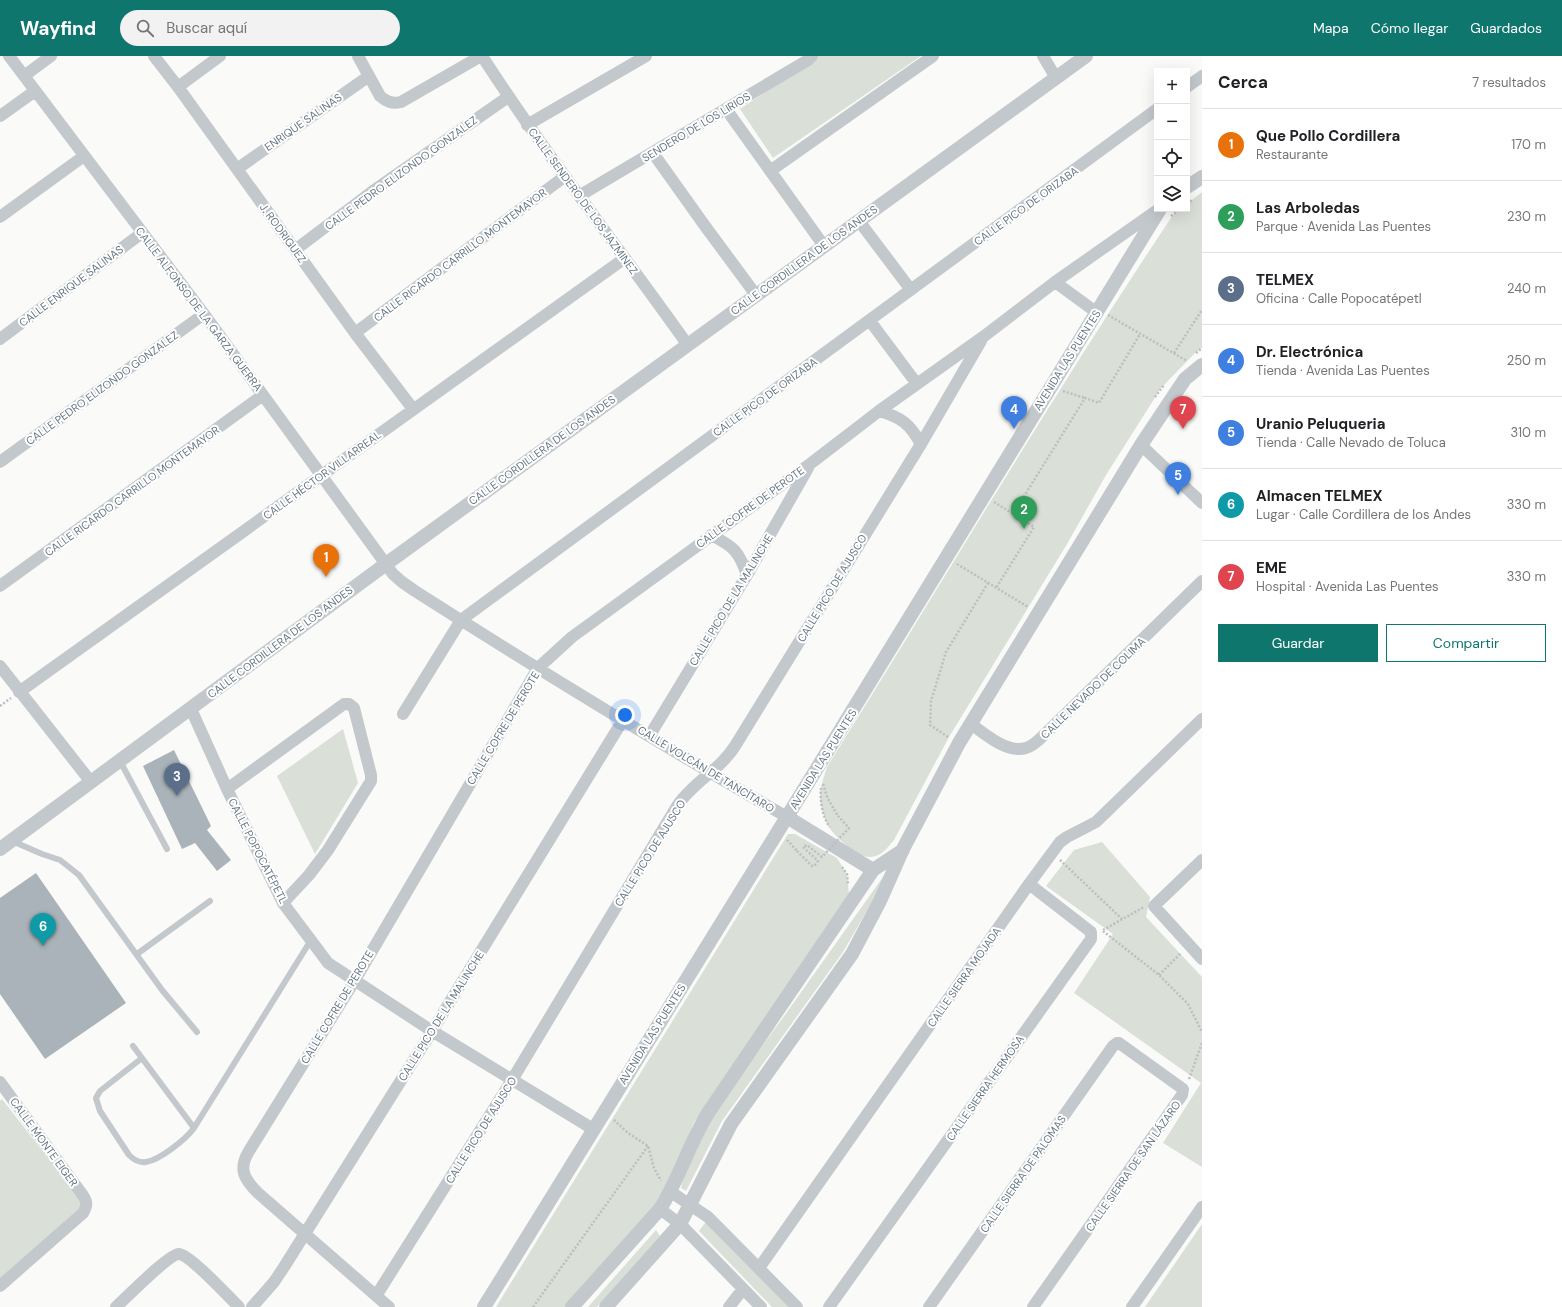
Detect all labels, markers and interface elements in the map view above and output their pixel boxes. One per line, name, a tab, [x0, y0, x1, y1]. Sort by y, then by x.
search box	[120, 10, 400, 46]
text: Wayfind	[20, 16, 96, 41]
icon: search	[134, 17, 156, 39]
text: Buscar aquí	[166, 18, 247, 38]
text: Mapa	[1313, 19, 1349, 37]
text: Cómo llegar	[1371, 19, 1448, 37]
text: Guardados	[1470, 19, 1542, 37]
map controls	[1154, 68, 1190, 212]
button: +	[1154, 68, 1190, 104]
text: Cerca	[1218, 71, 1268, 93]
text: 7 resultados	[1472, 74, 1546, 91]
street label: SENDERO DE LOS LIRIOS	[639, 89, 753, 165]
street label: ENRIQUE SALINAS	[262, 90, 344, 154]
button: −	[1154, 104, 1190, 140]
street label: CALLE PEDRO ELIZONDO GONZALEZ	[322, 113, 480, 233]
street label: CALLE SENDERO DE LOS JAZMINEZ	[525, 125, 641, 277]
text: Que Pollo Cordillera	[1256, 126, 1400, 146]
text: 1	[1229, 136, 1233, 153]
text: 170 m	[1511, 136, 1546, 153]
button: locate	[1154, 140, 1190, 176]
text: Restaurante	[1256, 146, 1328, 163]
street label: CALLE PICO DE ORIZABA	[971, 163, 1081, 249]
button: layers	[1154, 176, 1190, 212]
street label: CALLE RICARDO CARRILLO MONTEMAYOR	[371, 185, 549, 325]
text: Las Arboledas	[1256, 198, 1360, 218]
street label: J. RODRIGUEZ	[257, 201, 309, 265]
street label: CALLE CORDILLERA DE LOS ANDES	[728, 202, 880, 318]
text: 2	[1227, 208, 1235, 225]
text: 230 m	[1507, 208, 1546, 225]
text: Parque · Avenida Las Puentes	[1256, 218, 1431, 235]
street label: CALLE ALFONSO DE LA GARZA GUERRA	[133, 224, 265, 394]
street label: CALLE ENRIQUE SALINAS	[16, 242, 126, 330]
text: TELMEX	[1256, 270, 1314, 290]
text: 3	[1227, 280, 1235, 297]
text: 240 m	[1507, 280, 1546, 297]
text: Oficina · Calle Popocatépetl	[1256, 290, 1422, 307]
street label: AVENIDA LAS PUENTES	[1030, 307, 1104, 413]
street label: CALLE PEDRO ELIZONDO GONZALEZ	[23, 328, 181, 448]
text: Dr. Electrónica	[1256, 342, 1363, 362]
text: 4	[1227, 352, 1235, 369]
text: 250 m	[1507, 352, 1546, 369]
street label: CALLE PICO DE ORIZABA	[710, 354, 820, 440]
text: Tienda · Avenida Las Puentes	[1256, 362, 1430, 379]
street label: CALLE CORDILLERA DE LOS ANDES	[466, 392, 618, 508]
pin: 4	[1001, 396, 1027, 429]
pin: 7	[1170, 396, 1196, 429]
text: Uranio Peluqueria	[1256, 414, 1385, 434]
street label: CALLE RICARDO CARRILLO MONTEMAYOR	[42, 423, 222, 559]
text: 5	[1227, 424, 1235, 441]
text: 310 m	[1511, 424, 1546, 441]
street label: CALLE HÉCTOR VILLARREAL	[260, 427, 384, 522]
text: Tienda · Calle Nevado de Toluca	[1256, 434, 1446, 451]
pin: 5	[1165, 462, 1191, 495]
street label: CALLE COFRE DE PEROTE	[693, 463, 807, 551]
text: Almacen TELMEX	[1256, 486, 1383, 506]
pin: 2	[1011, 496, 1037, 529]
text: 6	[1227, 496, 1235, 513]
text: 330 m	[1507, 496, 1546, 513]
text: Lugar · Calle Cordillera de los Andes	[1256, 506, 1471, 523]
street label: CALLE PICO DE AJUSCO	[794, 531, 870, 645]
street label: CALLE PICO DE LA MALINCHE	[686, 532, 776, 668]
pin: 1	[313, 544, 339, 577]
text: EME	[1256, 558, 1287, 578]
text: 7	[1228, 568, 1234, 585]
text: 330 m	[1507, 568, 1546, 585]
text: Hospital · Avenida Las Puentes	[1256, 578, 1439, 595]
street label: CALLE CORDILLERA DE LOS ANDES	[205, 583, 355, 701]
button: Guardar	[1218, 624, 1378, 662]
button: Compartir	[1386, 624, 1546, 662]
street label: CALLE NEVADO DE COLIMA	[1038, 634, 1148, 742]
street label: CALLE COFRE DE PEROTE	[464, 669, 542, 787]
your location	[615, 705, 635, 725]
street label: AVENIDA LAS PUENTES	[786, 706, 860, 812]
street label: CALLE VOLCÁN DE TANCÍTARO	[635, 723, 777, 815]
pin: 3	[164, 763, 190, 796]
street label: CALLE POPOCATÉPETL	[225, 796, 291, 906]
street label: CALLE PICO DE AJUSCO	[611, 797, 689, 909]
pin: 6	[30, 913, 56, 946]
street label: CALLE SIERRA MOJADA	[924, 924, 1004, 1030]
street label: CALLE COFRE DE PEROTE	[298, 948, 376, 1066]
street label: CALLE PICO DE LA MALINCHE	[395, 948, 487, 1084]
street label: AVENIDA LAS PUENTES	[615, 981, 689, 1087]
street label: CALLE SIERRA HERMOSA	[943, 1032, 1027, 1144]
street label: CALLE PICO DE AJUSCO	[442, 1074, 520, 1186]
street label: CALLE MONTE EIGER	[7, 1095, 81, 1189]
street label: CALLE SIERRA DE SAN LÁZARO	[1082, 1098, 1184, 1234]
street label: CALLE SIERRA DE PALOMAS	[977, 1113, 1069, 1235]

